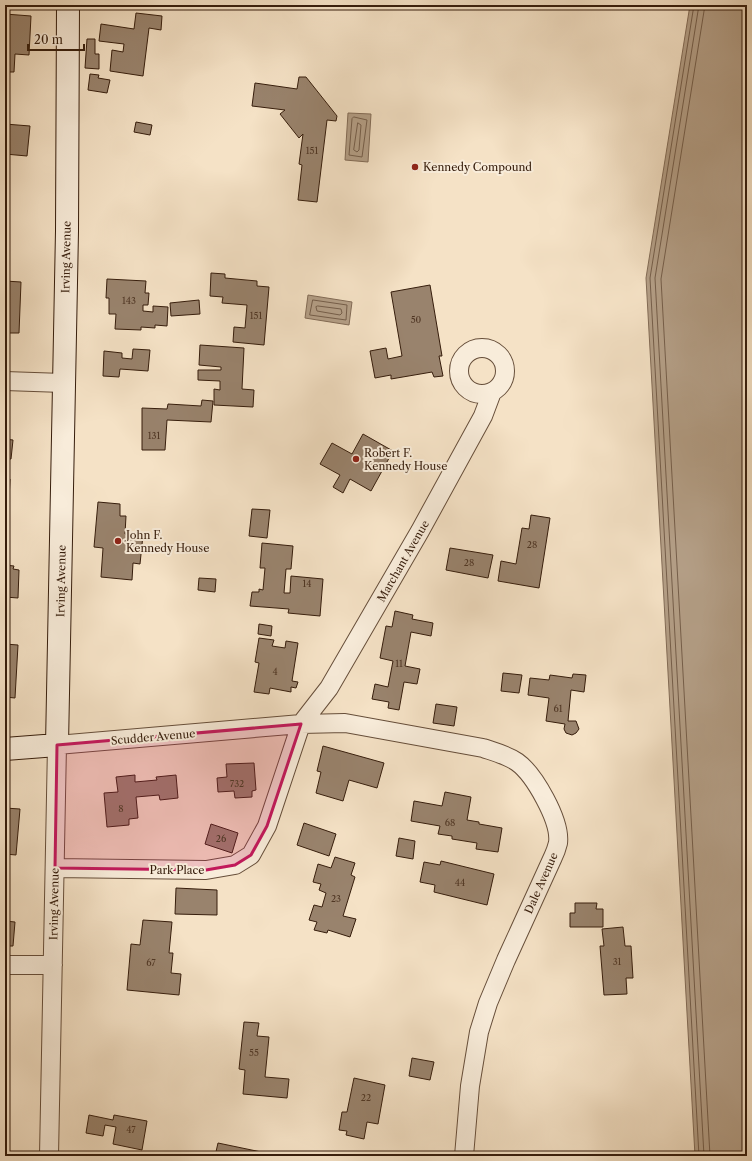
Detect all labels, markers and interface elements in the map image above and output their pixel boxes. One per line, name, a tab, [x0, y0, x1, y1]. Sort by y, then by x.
scale bar	[28, 26, 84, 52]
text: 20 m	[34, 32, 63, 47]
house number: 151	[306, 145, 318, 156]
place label: Kennedy Compound	[423, 160, 532, 174]
marker: Kennedy Compound	[410, 162, 420, 172]
street label: Irving Avenue	[58, 221, 74, 293]
house number: 143	[122, 295, 136, 306]
house number: 151	[250, 310, 262, 321]
house number: 50	[411, 314, 422, 325]
house number: 131	[148, 430, 160, 441]
place label: Robert F. Kennedy House	[364, 446, 447, 473]
marker: Robert F. Kennedy House	[351, 454, 361, 464]
street label: Marchant Avenue	[374, 518, 432, 604]
place label: John F. Kennedy House	[124, 528, 209, 555]
marker: John F. Kennedy House	[113, 536, 123, 546]
house number: 28	[527, 539, 537, 550]
street label: Irving Avenue	[53, 545, 69, 617]
house number: 28	[464, 557, 474, 568]
house number: 14	[303, 578, 312, 589]
house number: 11	[395, 658, 403, 669]
house number: 4	[272, 666, 278, 677]
house number: 61	[553, 703, 563, 714]
street label: Scudder Avenue	[110, 726, 196, 748]
house number: 732	[230, 778, 244, 789]
house number: 8	[118, 803, 124, 814]
house number: 68	[445, 817, 455, 828]
house number: 26	[216, 833, 226, 844]
street label: Dale Avenue	[521, 850, 561, 916]
street label: Park Place	[150, 863, 204, 877]
street label: Irving Avenue	[46, 868, 62, 940]
house number: 44	[455, 877, 465, 888]
house number: 23	[331, 893, 341, 904]
house number: 31	[613, 956, 622, 967]
house number: 67	[146, 957, 156, 968]
house number: 55	[249, 1047, 259, 1058]
house number: 22	[361, 1092, 371, 1103]
house number: 47	[126, 1124, 136, 1135]

